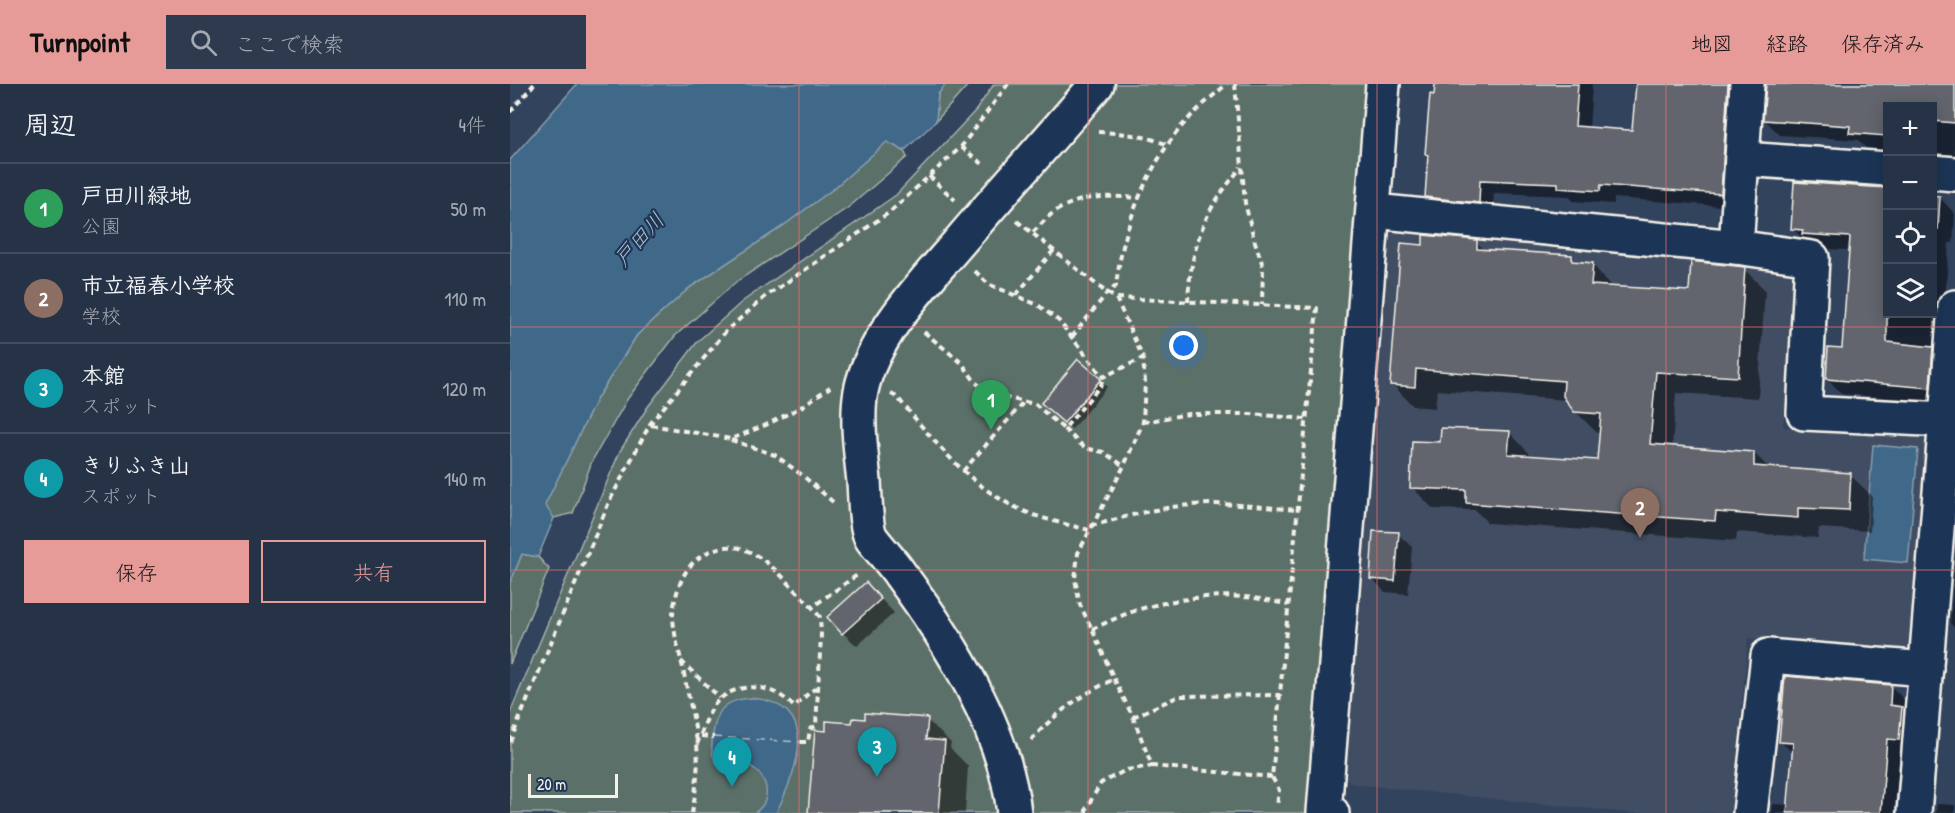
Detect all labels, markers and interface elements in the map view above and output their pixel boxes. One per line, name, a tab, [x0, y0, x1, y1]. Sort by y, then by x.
search box	[166, 15, 586, 69]
text: Turnpoint	[30, 23, 130, 61]
icon: search	[187, 26, 220, 59]
text: ここで検索	[235, 29, 345, 59]
text: 地図	[1691, 29, 1733, 58]
text: 経路	[1766, 29, 1808, 58]
text: 保存済み	[1841, 29, 1925, 58]
map controls	[1883, 102, 1937, 318]
button: +	[1883, 102, 1937, 156]
text: 周辺	[24, 107, 76, 142]
text: 4件	[459, 111, 486, 138]
button: −	[1883, 156, 1937, 210]
text: 戸田川緑地	[81, 180, 191, 210]
text: 1	[40, 195, 47, 222]
text: 50 m	[450, 195, 486, 222]
water label: 戸田川	[607, 206, 671, 272]
button: locate	[1883, 210, 1937, 264]
text: 公園	[81, 212, 121, 239]
button: layers	[1883, 264, 1937, 318]
text: 市立福春小学校	[81, 270, 235, 300]
text: 2	[39, 285, 48, 312]
text: 110 m	[444, 285, 486, 312]
text: 学校	[81, 302, 121, 329]
your location	[1169, 331, 1198, 360]
text: 本館	[81, 360, 125, 390]
text: 3	[39, 375, 48, 402]
text: 120 m	[442, 375, 486, 402]
pin: 1	[972, 380, 1010, 430]
text: スポット	[81, 392, 161, 419]
text: きりふき山	[81, 450, 191, 480]
text: 4	[40, 465, 47, 492]
text: 140 m	[444, 465, 486, 492]
text: スポット	[81, 482, 161, 509]
pin: 2	[1620, 488, 1660, 538]
button: 保存	[24, 540, 249, 603]
button: 共有	[261, 540, 486, 603]
pin: 3	[858, 728, 896, 777]
pin: 4	[712, 738, 752, 787]
scale bar	[528, 771, 618, 798]
text: 20 m	[537, 773, 566, 795]

